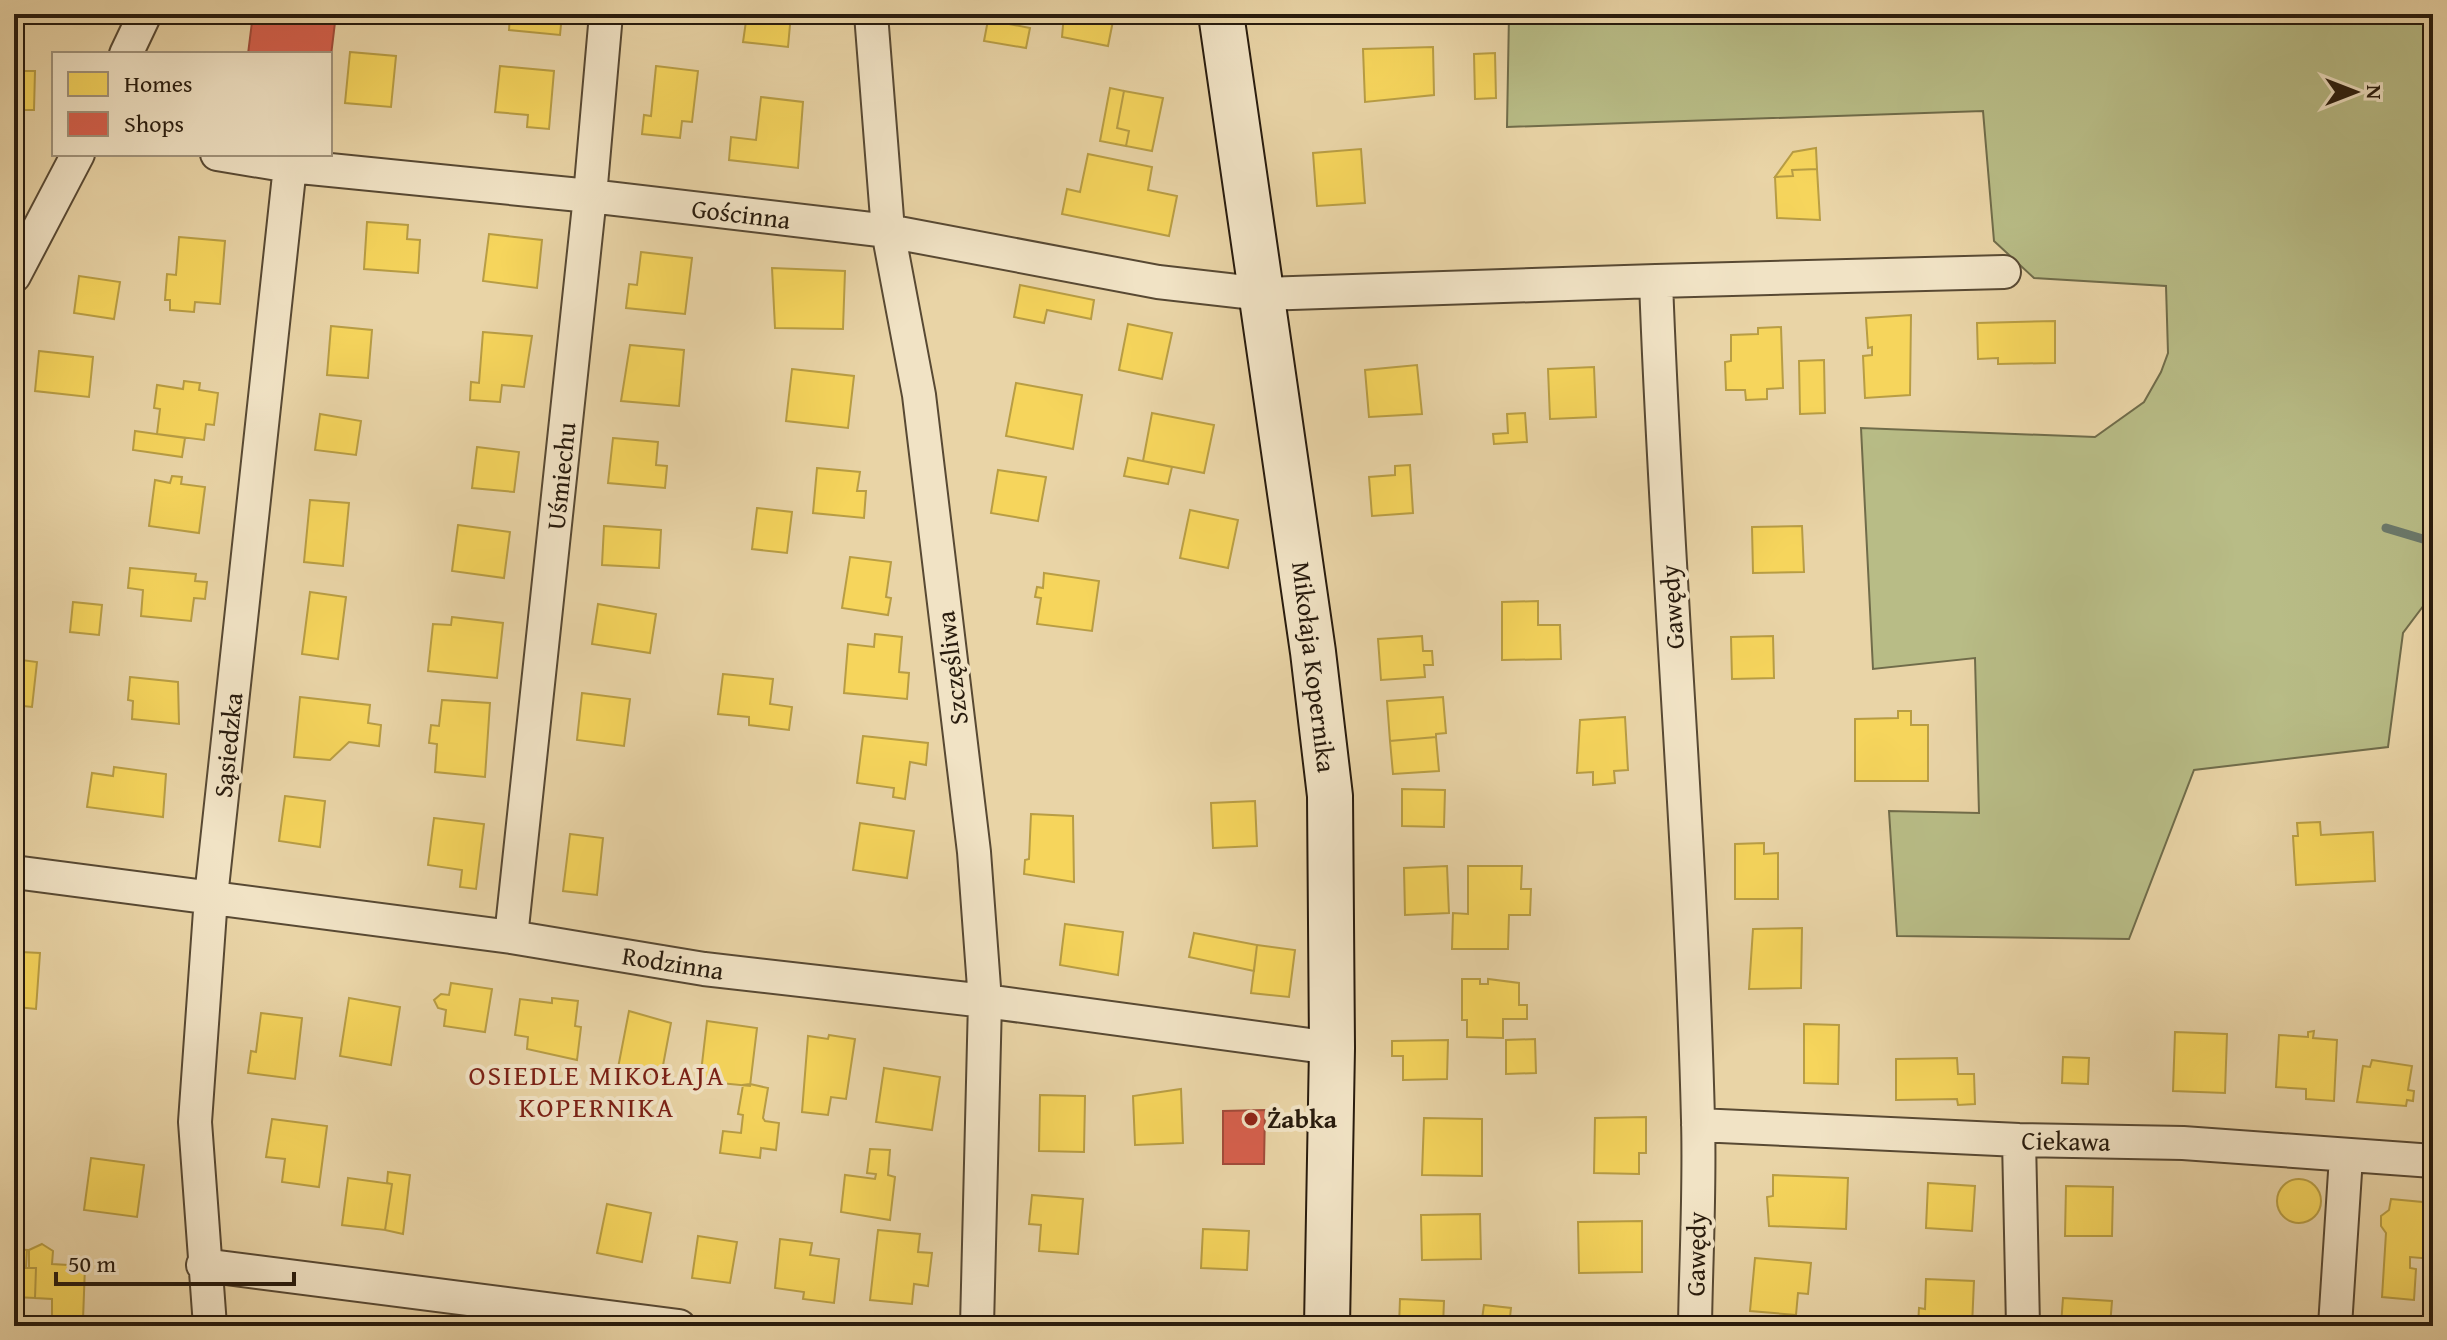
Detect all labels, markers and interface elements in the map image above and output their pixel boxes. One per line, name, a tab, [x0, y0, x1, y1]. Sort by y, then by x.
legend	[52, 52, 332, 156]
north arrow	[2315, 52, 2395, 132]
text: Homes	[124, 66, 193, 101]
text: N	[2359, 85, 2391, 100]
text: Shops	[124, 106, 184, 141]
street label: Gościnna	[689, 188, 793, 239]
street label: Uśmiechu	[535, 420, 586, 532]
street label: Mikołaja Kopernika	[1282, 559, 1347, 775]
street label: Gawędy	[1649, 563, 1694, 651]
street label: Szczęśliwa	[925, 608, 978, 727]
street label: Sąsiedzka	[203, 690, 252, 799]
street label: Rodzinna	[620, 935, 727, 990]
district label: OSIEDLE MIKOŁAJA KOPERNIKA	[468, 1054, 726, 1127]
place label: Żabka	[1267, 1099, 1338, 1138]
marker: Żabka	[1242, 1110, 1260, 1128]
street label: Ciekawa	[2021, 1120, 2112, 1161]
street label: Gawędy	[1675, 1211, 1716, 1297]
scale bar	[56, 1236, 294, 1286]
text: 50 m	[68, 1246, 116, 1281]

